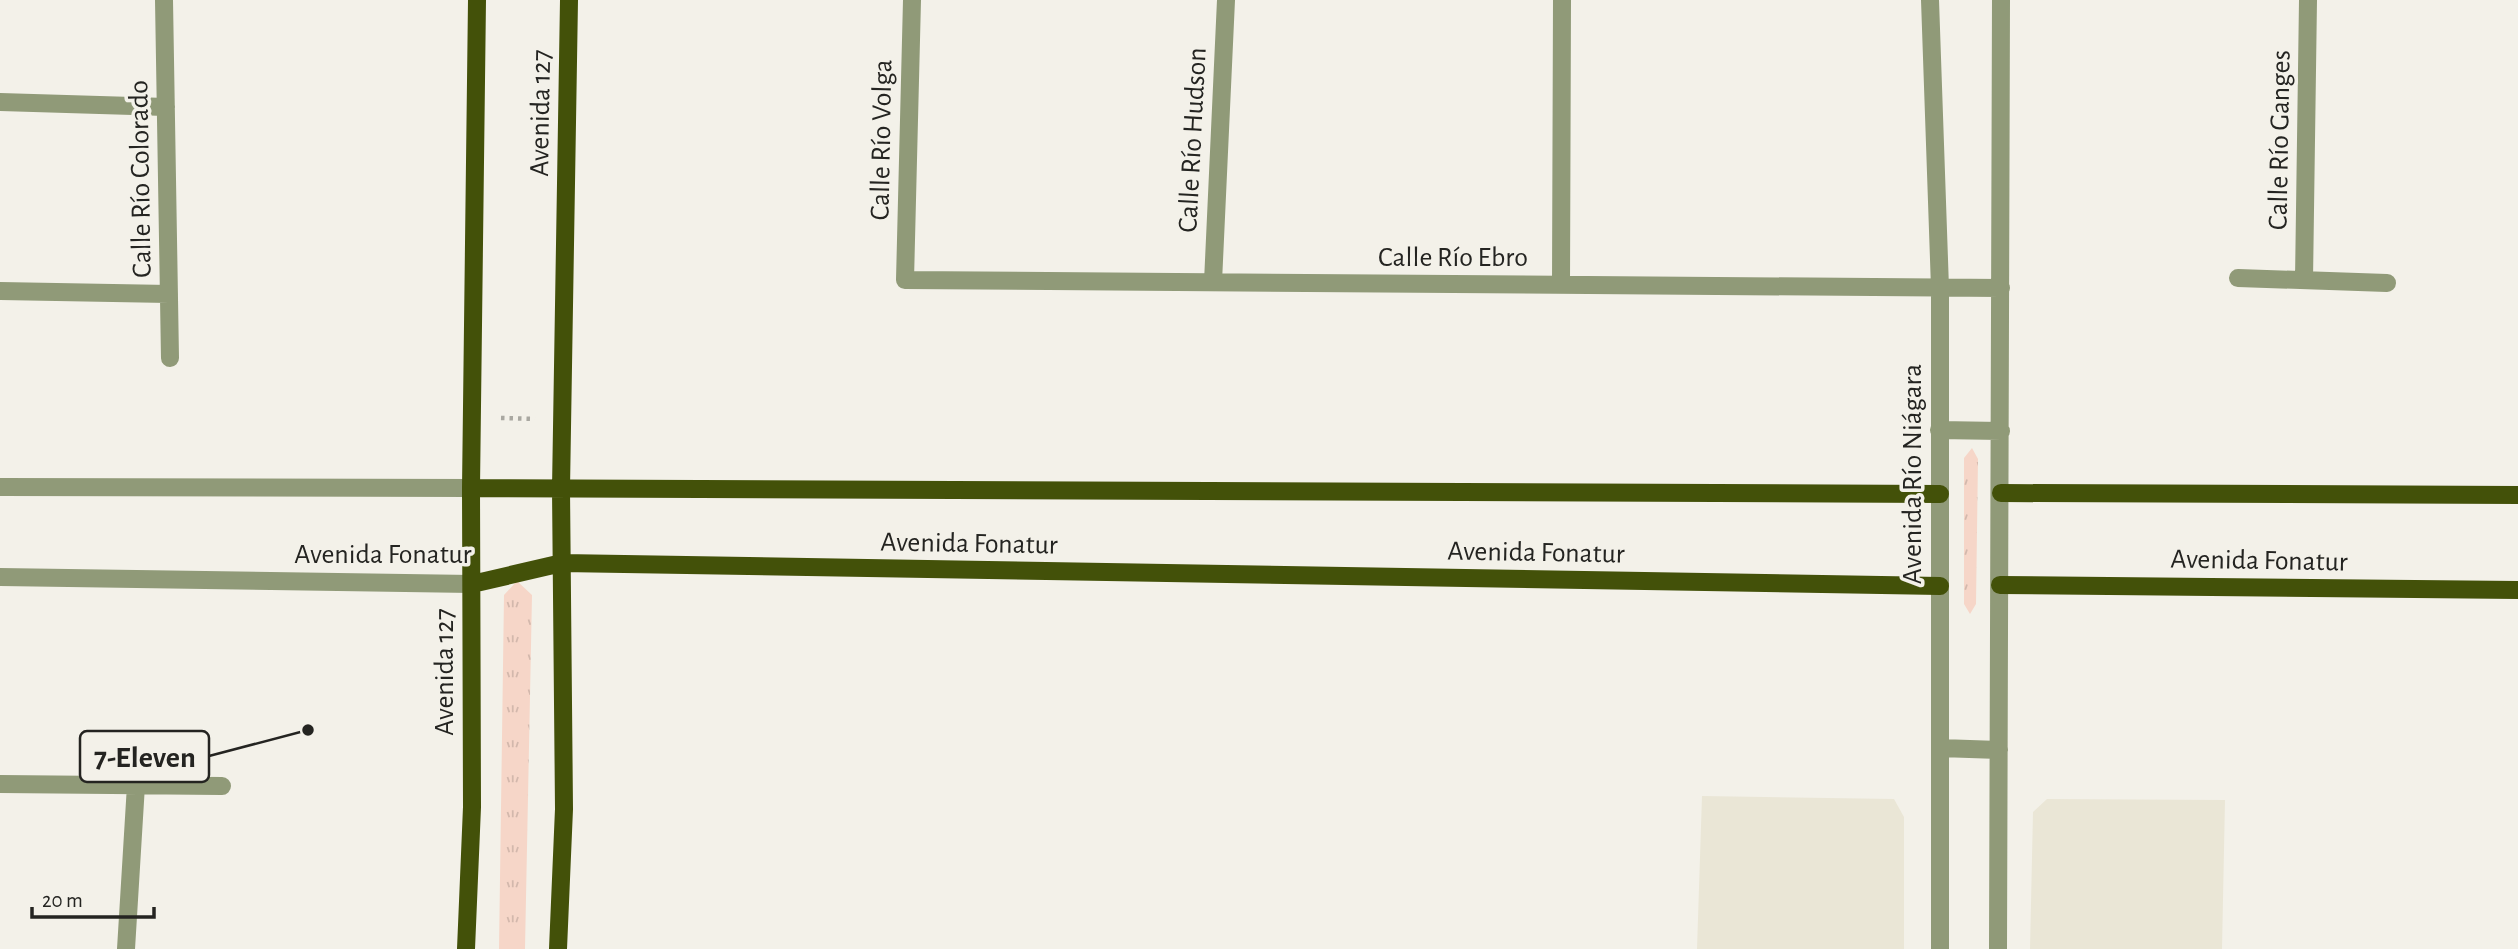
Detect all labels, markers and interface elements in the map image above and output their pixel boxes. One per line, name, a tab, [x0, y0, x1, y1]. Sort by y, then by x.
street label: Calle Río Hudson	[1174, 47, 1212, 233]
street label: Avenida 127	[526, 49, 556, 177]
street label: Calle Río Ganges	[2264, 50, 2296, 230]
street label: Calle Río Volga	[867, 59, 897, 221]
street label: Calle Río Colorado	[125, 80, 157, 278]
street label: Calle Río Ebro	[1378, 244, 1528, 272]
street label: Avenida Río Niágara	[1899, 364, 1927, 584]
street label: Avenida Fonatur	[880, 528, 1058, 560]
street label: Avenida Fonatur	[1447, 537, 1625, 569]
street label: Avenida Fonatur	[294, 541, 472, 569]
street label: Avenida Fonatur	[2170, 545, 2348, 577]
street label: Avenida 127	[431, 608, 459, 736]
callout: 7-Eleven	[80, 731, 209, 782]
text: 7-Eleven	[94, 743, 196, 773]
scale bar	[32, 876, 154, 920]
text: 20 m	[42, 890, 83, 911]

